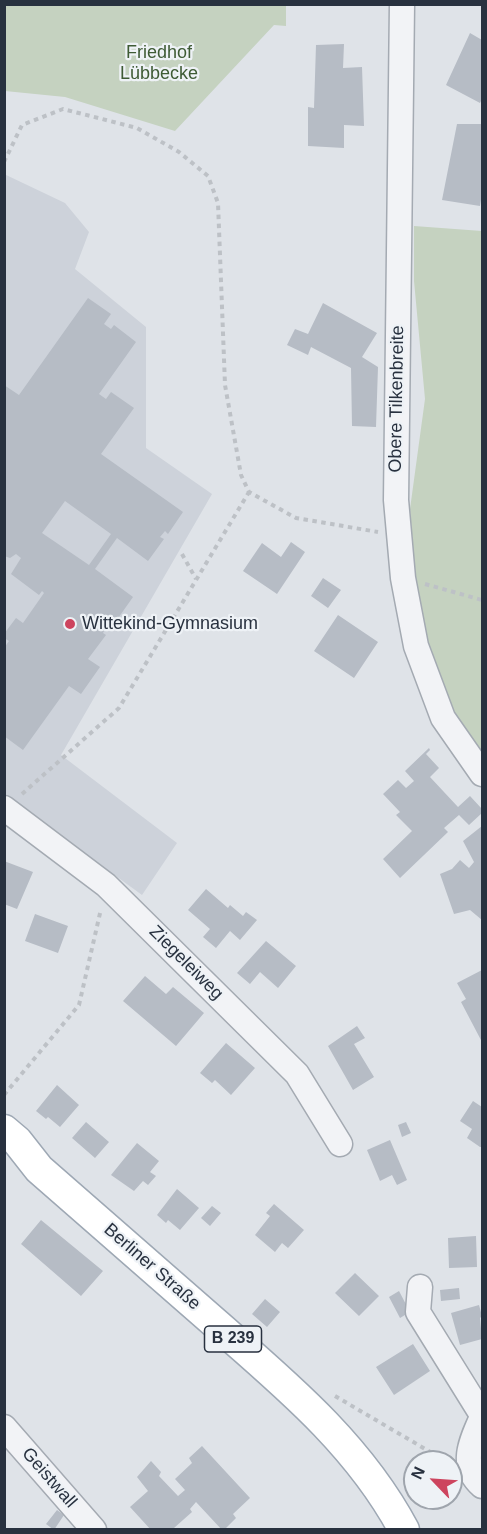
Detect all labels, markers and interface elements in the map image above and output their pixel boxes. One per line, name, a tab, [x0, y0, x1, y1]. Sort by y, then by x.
park label: Friedhof Lübbecke	[120, 42, 198, 84]
street label: Obere Tilkenbreite	[385, 325, 409, 473]
place label: Wittekind-Gymnasium	[82, 613, 258, 635]
marker: Wittekind-Gymnasium	[63, 617, 77, 631]
street label: Ziegeleiweg	[144, 921, 228, 1005]
street label: Berliner Straße	[99, 1219, 205, 1315]
road number: B 239	[204, 1326, 262, 1352]
street label: Geistwall	[17, 1443, 81, 1513]
north arrow	[403, 1450, 463, 1510]
text: N	[408, 1464, 428, 1482]

